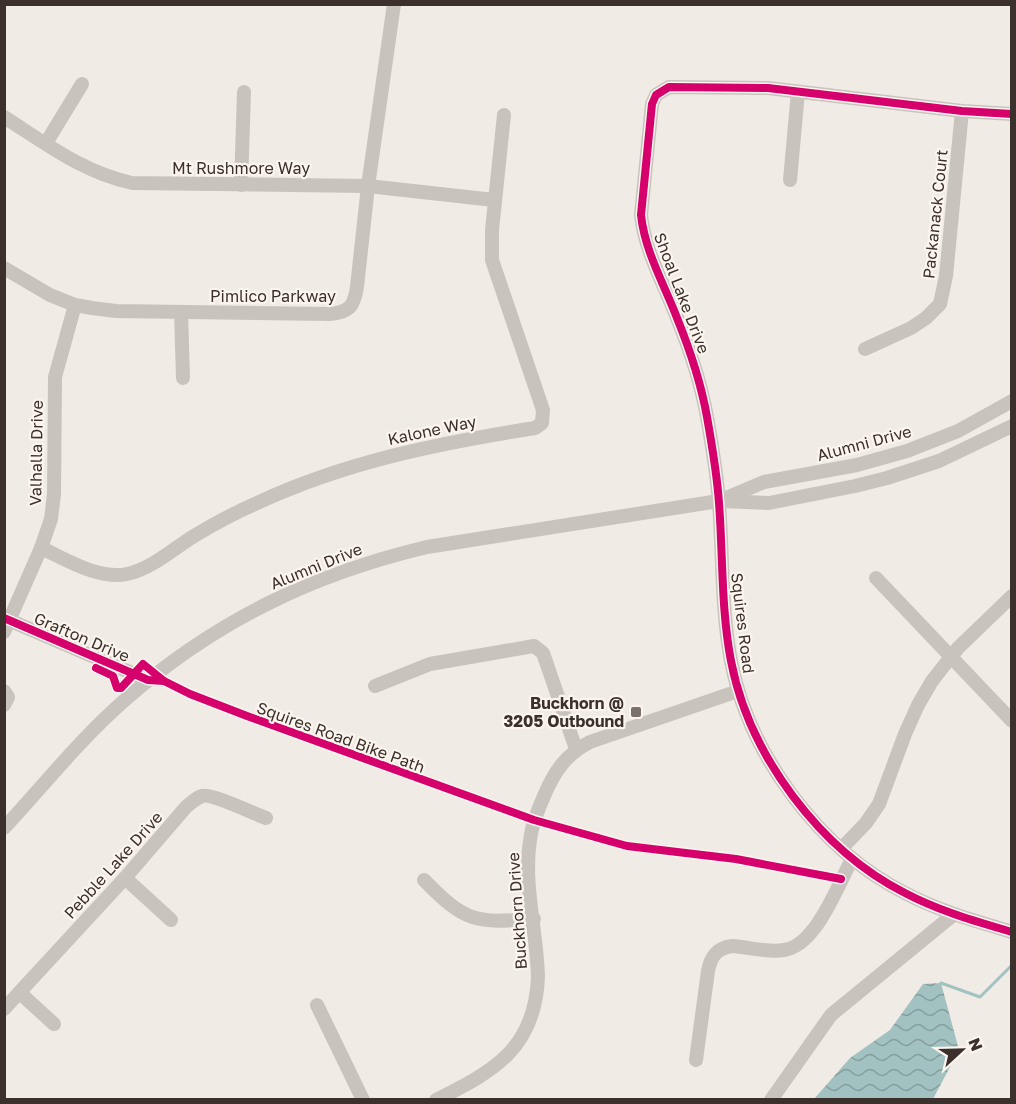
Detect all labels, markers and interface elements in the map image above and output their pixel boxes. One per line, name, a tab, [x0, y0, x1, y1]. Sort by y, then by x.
street label: Packanack Court	[918, 148, 952, 280]
street label: Mt Rushmore Way	[172, 158, 310, 178]
street label: Shoal Lake Drive	[650, 230, 714, 356]
street label: Pimlico Parkway	[210, 286, 336, 306]
street label: Valhalla Drive	[25, 400, 47, 506]
street label: Kalone Way	[386, 411, 478, 449]
street label: Alumni Drive	[814, 421, 914, 465]
street label: Alumni Drive	[267, 539, 365, 593]
street label: Squires Road	[727, 572, 759, 674]
street label: Grafton Drive	[31, 608, 133, 666]
place label: Buckhorn @ 3205 Outbound	[504, 693, 624, 731]
street label: Squires Road Bike Path	[254, 697, 428, 777]
marker: Buckhorn @ 3205 Outbound	[629, 705, 643, 719]
street label: Pebble Lake Drive	[60, 807, 166, 923]
street label: Buckhorn Drive	[503, 852, 531, 970]
north arrow	[932, 1020, 992, 1080]
text: N	[964, 1035, 987, 1054]

